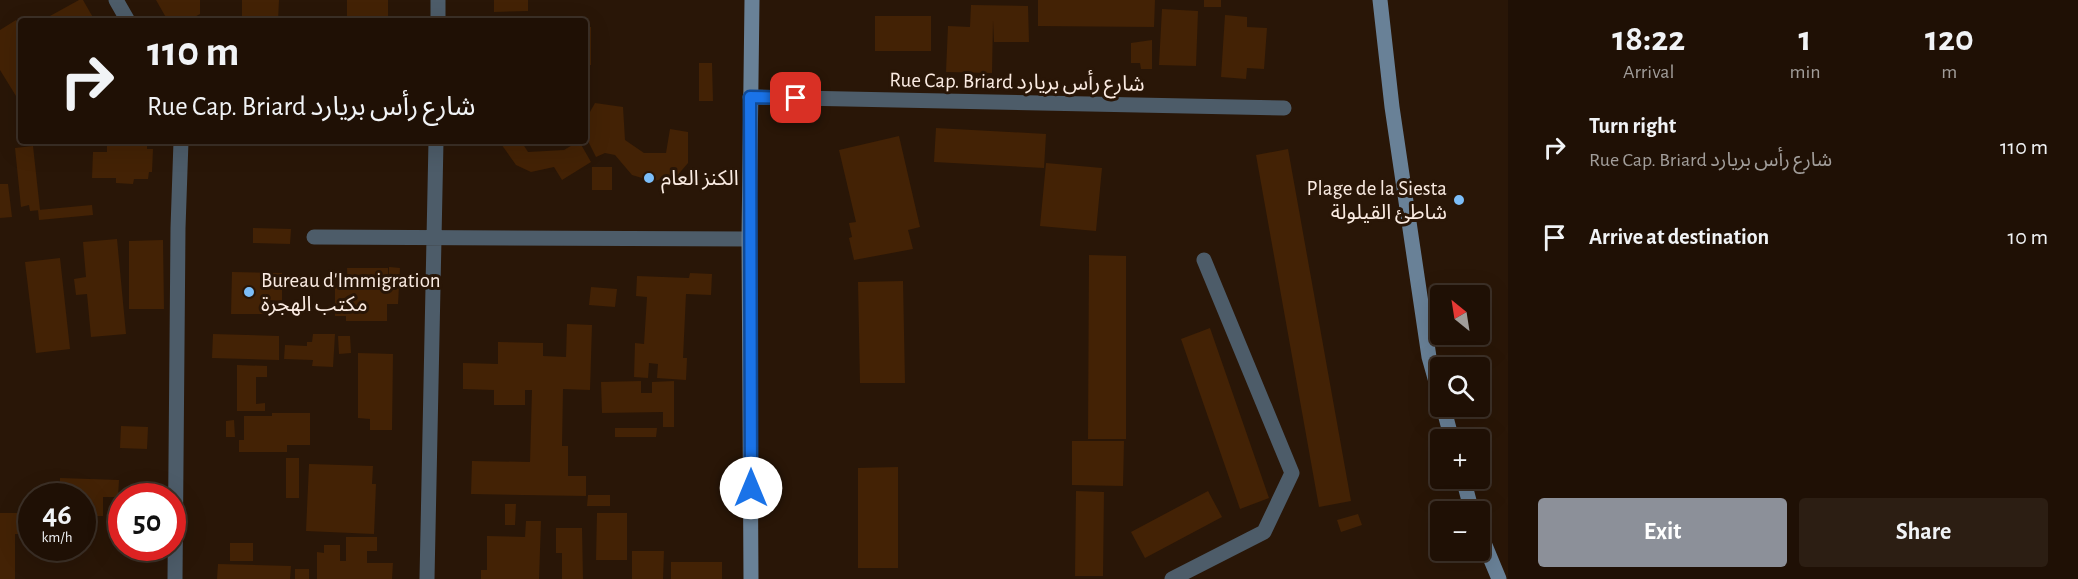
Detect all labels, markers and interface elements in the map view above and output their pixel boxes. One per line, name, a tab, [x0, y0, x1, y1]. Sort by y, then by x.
text: 18:22	[1612, 21, 1685, 57]
text: 1	[1799, 21, 1812, 57]
text: 120	[1925, 21, 1974, 57]
text: 110 m	[147, 31, 239, 73]
icon: right	[48, 42, 126, 120]
text: Arrival	[1623, 62, 1674, 82]
text: min	[1790, 62, 1821, 82]
text: m	[1941, 62, 1957, 82]
street label: Rue Cap. Briard شارع رأس بريارد	[889, 67, 1145, 99]
pin	[770, 72, 821, 123]
icon: arrive	[779, 81, 812, 114]
text: Rue Cap. Briard شارع رأس بريارد	[147, 93, 475, 120]
text: Turn right	[1589, 115, 1676, 137]
icon: right	[1538, 131, 1571, 164]
text: 110 m	[2000, 136, 2048, 158]
text: Rue Cap. Briard شارع رأس بريارد	[1589, 150, 1832, 170]
place label: الكنز العام	[661, 168, 739, 194]
marker: الكنز العام	[642, 171, 656, 185]
place label: Plage de la Siesta شاطئ القيلولة	[1307, 178, 1447, 224]
marker: Plage de la Siesta شاطئ القيلولة	[1452, 193, 1466, 207]
icon: arrive	[1538, 221, 1571, 254]
text: Arrive at destination	[1589, 226, 1769, 248]
text: 10 m	[2008, 226, 2048, 248]
place label: Bureau d'Immigration مكتب الهجرة	[261, 270, 441, 316]
marker: Bureau d'Immigration مكتب الهجرة	[242, 285, 256, 299]
north arrow	[1430, 285, 1490, 345]
map controls	[1430, 285, 1490, 561]
button: search	[1430, 357, 1490, 417]
button: +	[1430, 429, 1490, 489]
position arrow	[719, 456, 783, 520]
speed limit sign: 50	[108, 483, 186, 561]
button: Exit	[1538, 498, 1787, 567]
button: Share	[1799, 498, 2048, 567]
text: 46	[42, 500, 72, 530]
button: −	[1430, 501, 1490, 561]
text: km/h	[42, 530, 72, 545]

